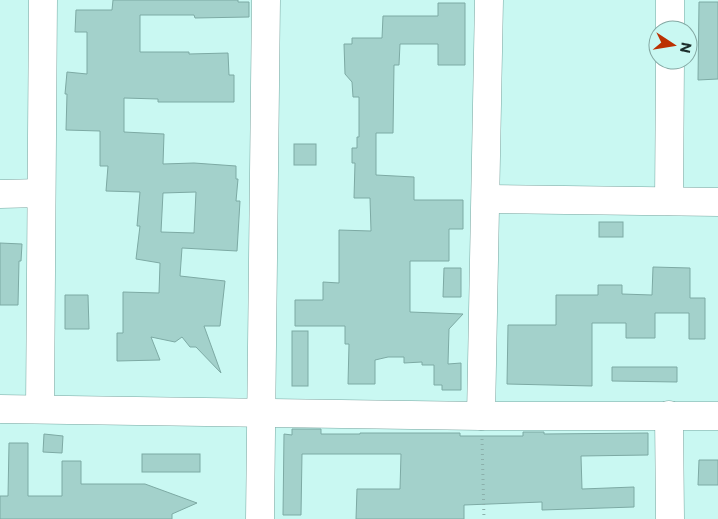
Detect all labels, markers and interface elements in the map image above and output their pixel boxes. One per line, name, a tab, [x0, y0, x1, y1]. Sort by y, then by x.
north arrow	[648, 20, 698, 70]
text: N	[677, 41, 696, 55]

